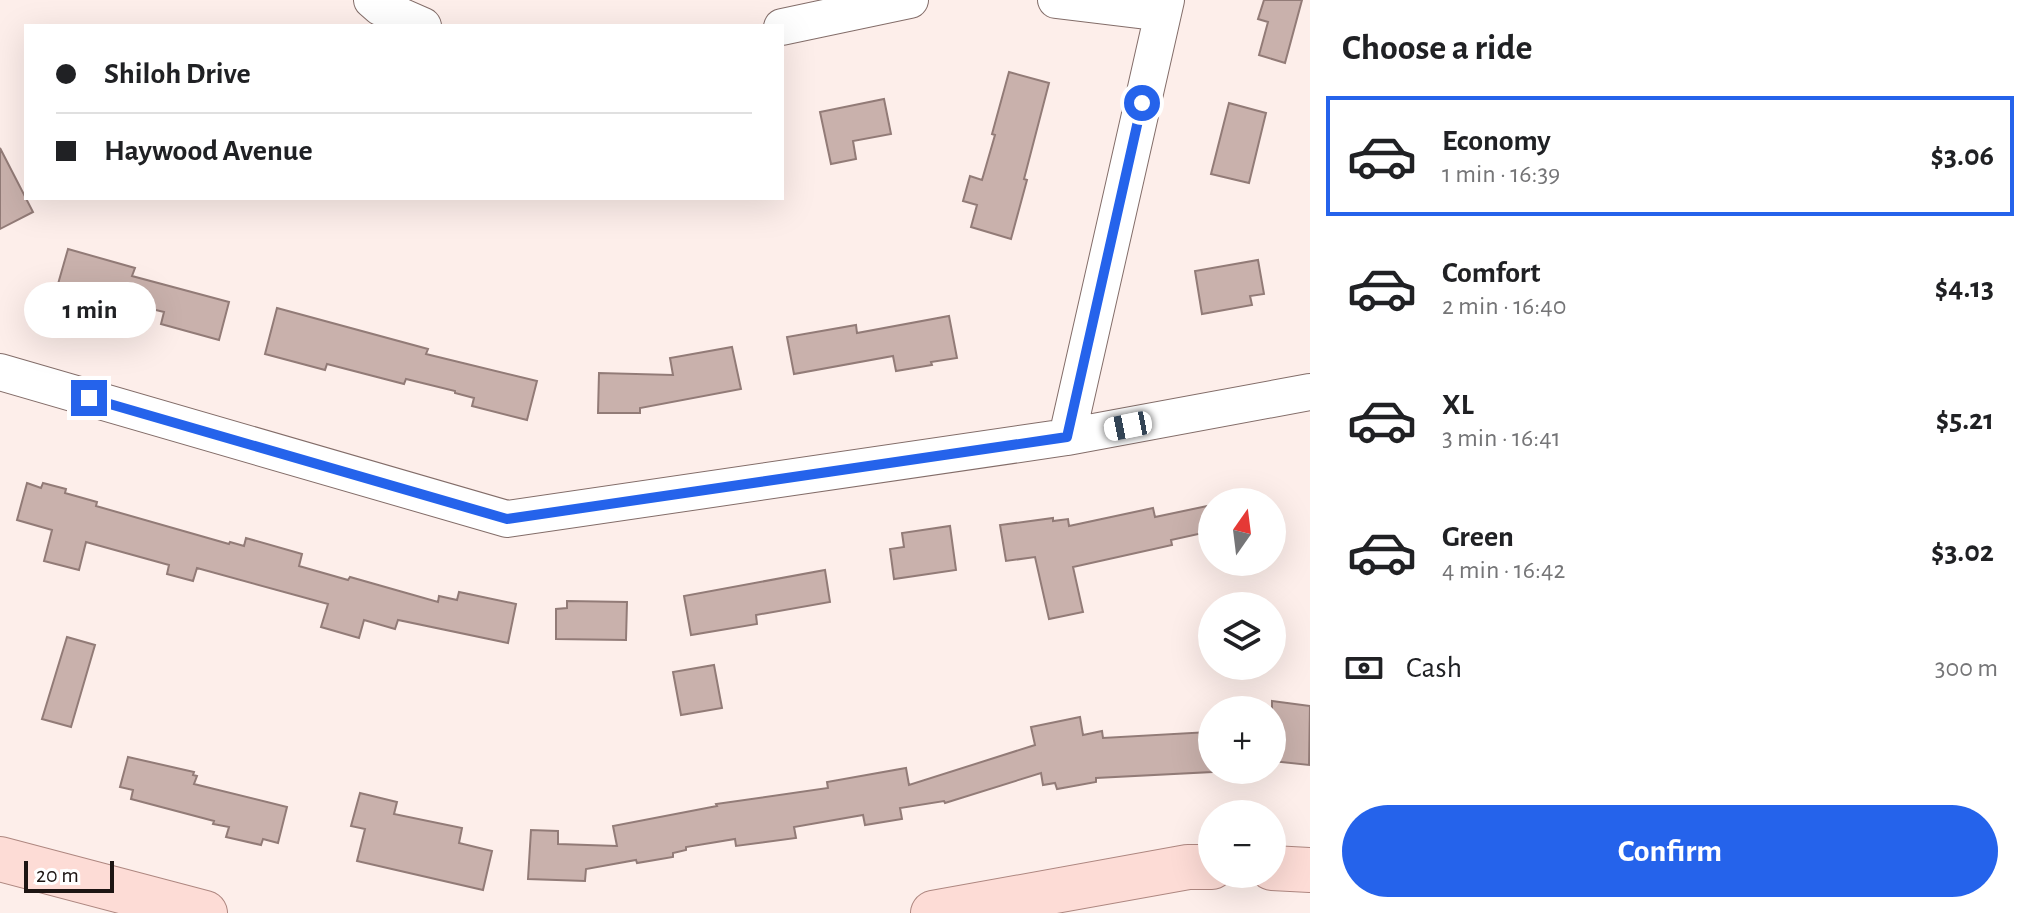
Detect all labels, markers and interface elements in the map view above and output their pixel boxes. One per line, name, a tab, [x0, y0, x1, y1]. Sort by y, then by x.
text: Choose a ride	[1342, 30, 1532, 66]
text: Shiloh Drive	[104, 59, 251, 89]
route start	[1124, 85, 1160, 121]
icon: car	[1346, 120, 1418, 192]
text: Economy	[1442, 126, 1551, 156]
text: Haywood Avenue	[104, 136, 313, 166]
text: $3.06	[1931, 141, 1994, 171]
text: 1 min · 16:39	[1442, 161, 1560, 187]
icon: car	[1346, 252, 1418, 324]
text: Comfort	[1442, 258, 1541, 288]
text: $4.13	[1935, 273, 1994, 303]
callout: 1 min	[23, 282, 155, 338]
text: 2 min · 16:40	[1442, 293, 1567, 319]
text: 1 min	[63, 297, 117, 323]
route end	[71, 380, 107, 416]
icon: car	[1346, 384, 1418, 456]
text: XL	[1442, 390, 1474, 420]
text: $5.21	[1936, 405, 1994, 435]
car	[1102, 410, 1154, 442]
text: 3 min · 16:41	[1442, 425, 1561, 451]
north arrow	[1198, 488, 1286, 576]
map controls	[1198, 488, 1286, 888]
icon: car	[1346, 516, 1418, 588]
text: Green	[1442, 522, 1514, 552]
text: $3.02	[1931, 537, 1994, 567]
text: 4 min · 16:42	[1442, 557, 1565, 583]
button: layers	[1198, 592, 1286, 680]
icon: cash	[1342, 646, 1386, 690]
text: Cash	[1406, 653, 1462, 683]
text: 300 m	[1935, 655, 1998, 681]
button: +	[1198, 696, 1286, 784]
button: −	[1198, 800, 1286, 888]
button: Confirm	[1342, 805, 1998, 897]
scale bar	[24, 857, 114, 893]
text: 20 m	[36, 864, 79, 886]

